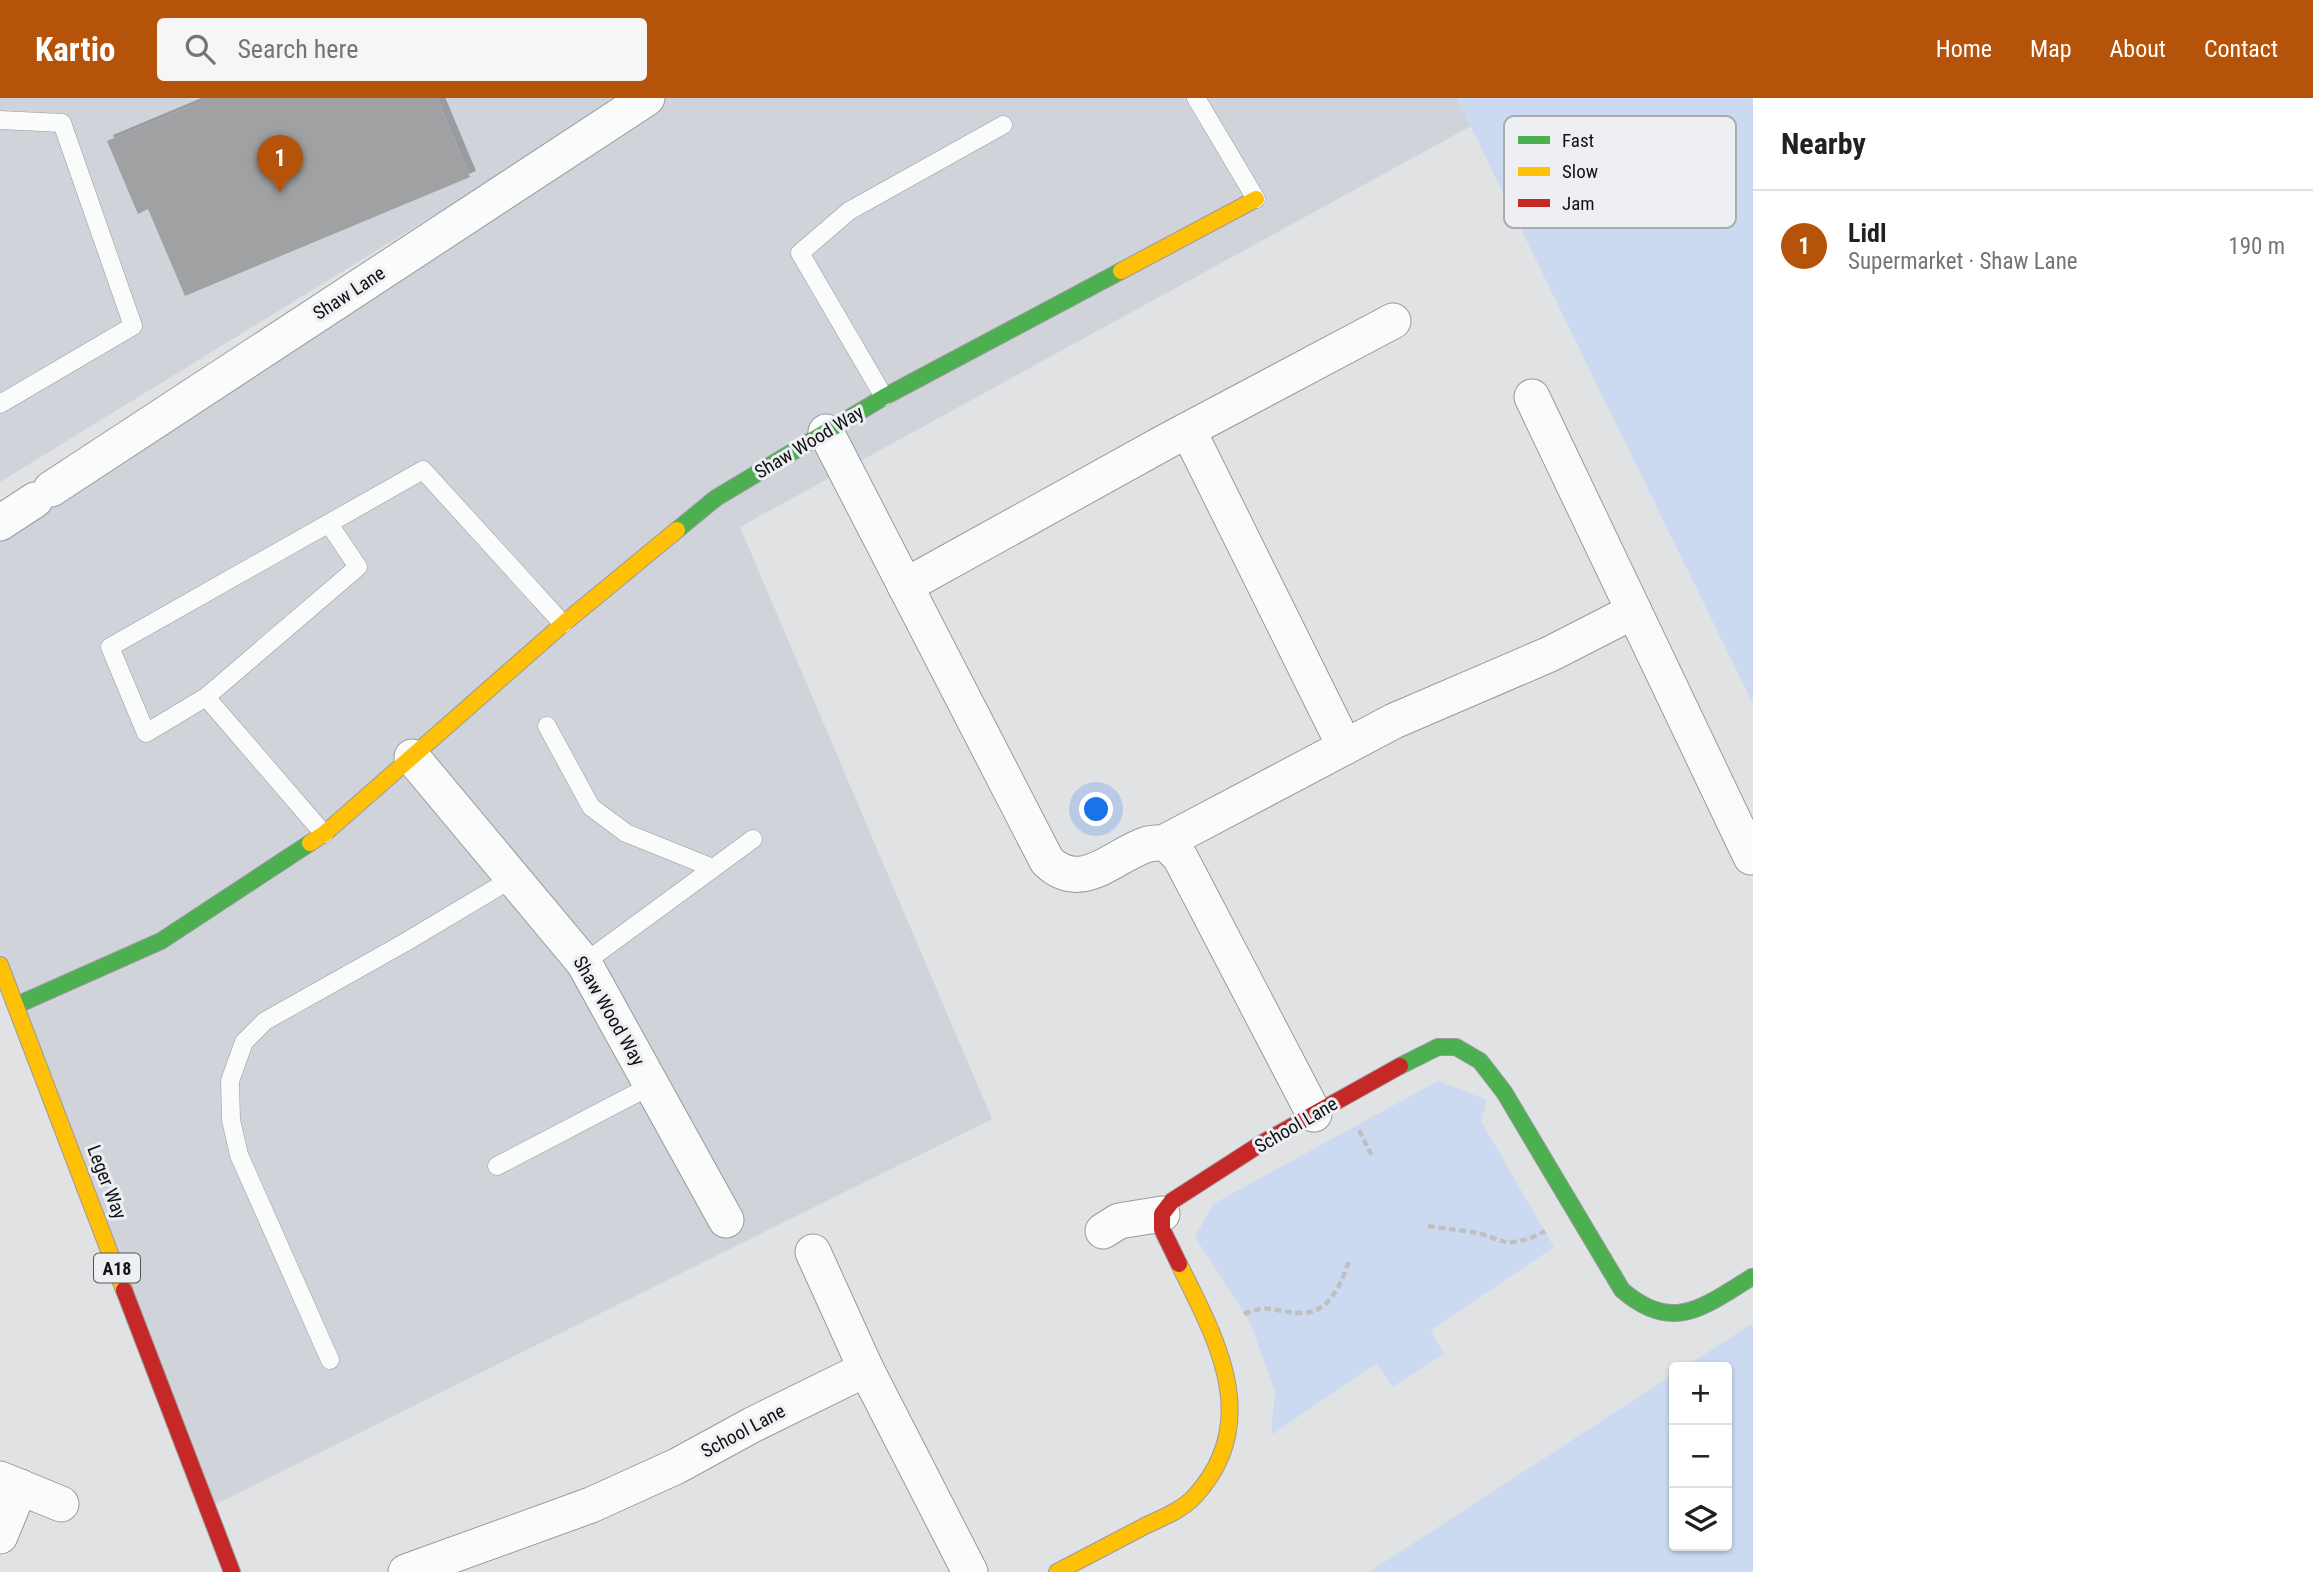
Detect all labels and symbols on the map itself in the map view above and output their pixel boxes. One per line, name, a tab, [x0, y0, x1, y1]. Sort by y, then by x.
legend	[1504, 116, 1736, 228]
text: Fast	[1562, 129, 1594, 152]
pin: 1	[257, 135, 303, 193]
text: Slow	[1562, 160, 1598, 183]
text: Jam	[1562, 192, 1595, 215]
street label: Shaw Lane	[309, 261, 389, 325]
street label: Shaw Wood Way	[750, 400, 868, 484]
your location	[1079, 792, 1113, 826]
street label: Shaw Wood Way	[568, 952, 650, 1070]
street label: School Lane	[1250, 1092, 1342, 1158]
street label: Leger Way	[82, 1142, 132, 1222]
road number: A18	[94, 1254, 140, 1282]
street label: School Lane	[697, 1399, 789, 1463]

